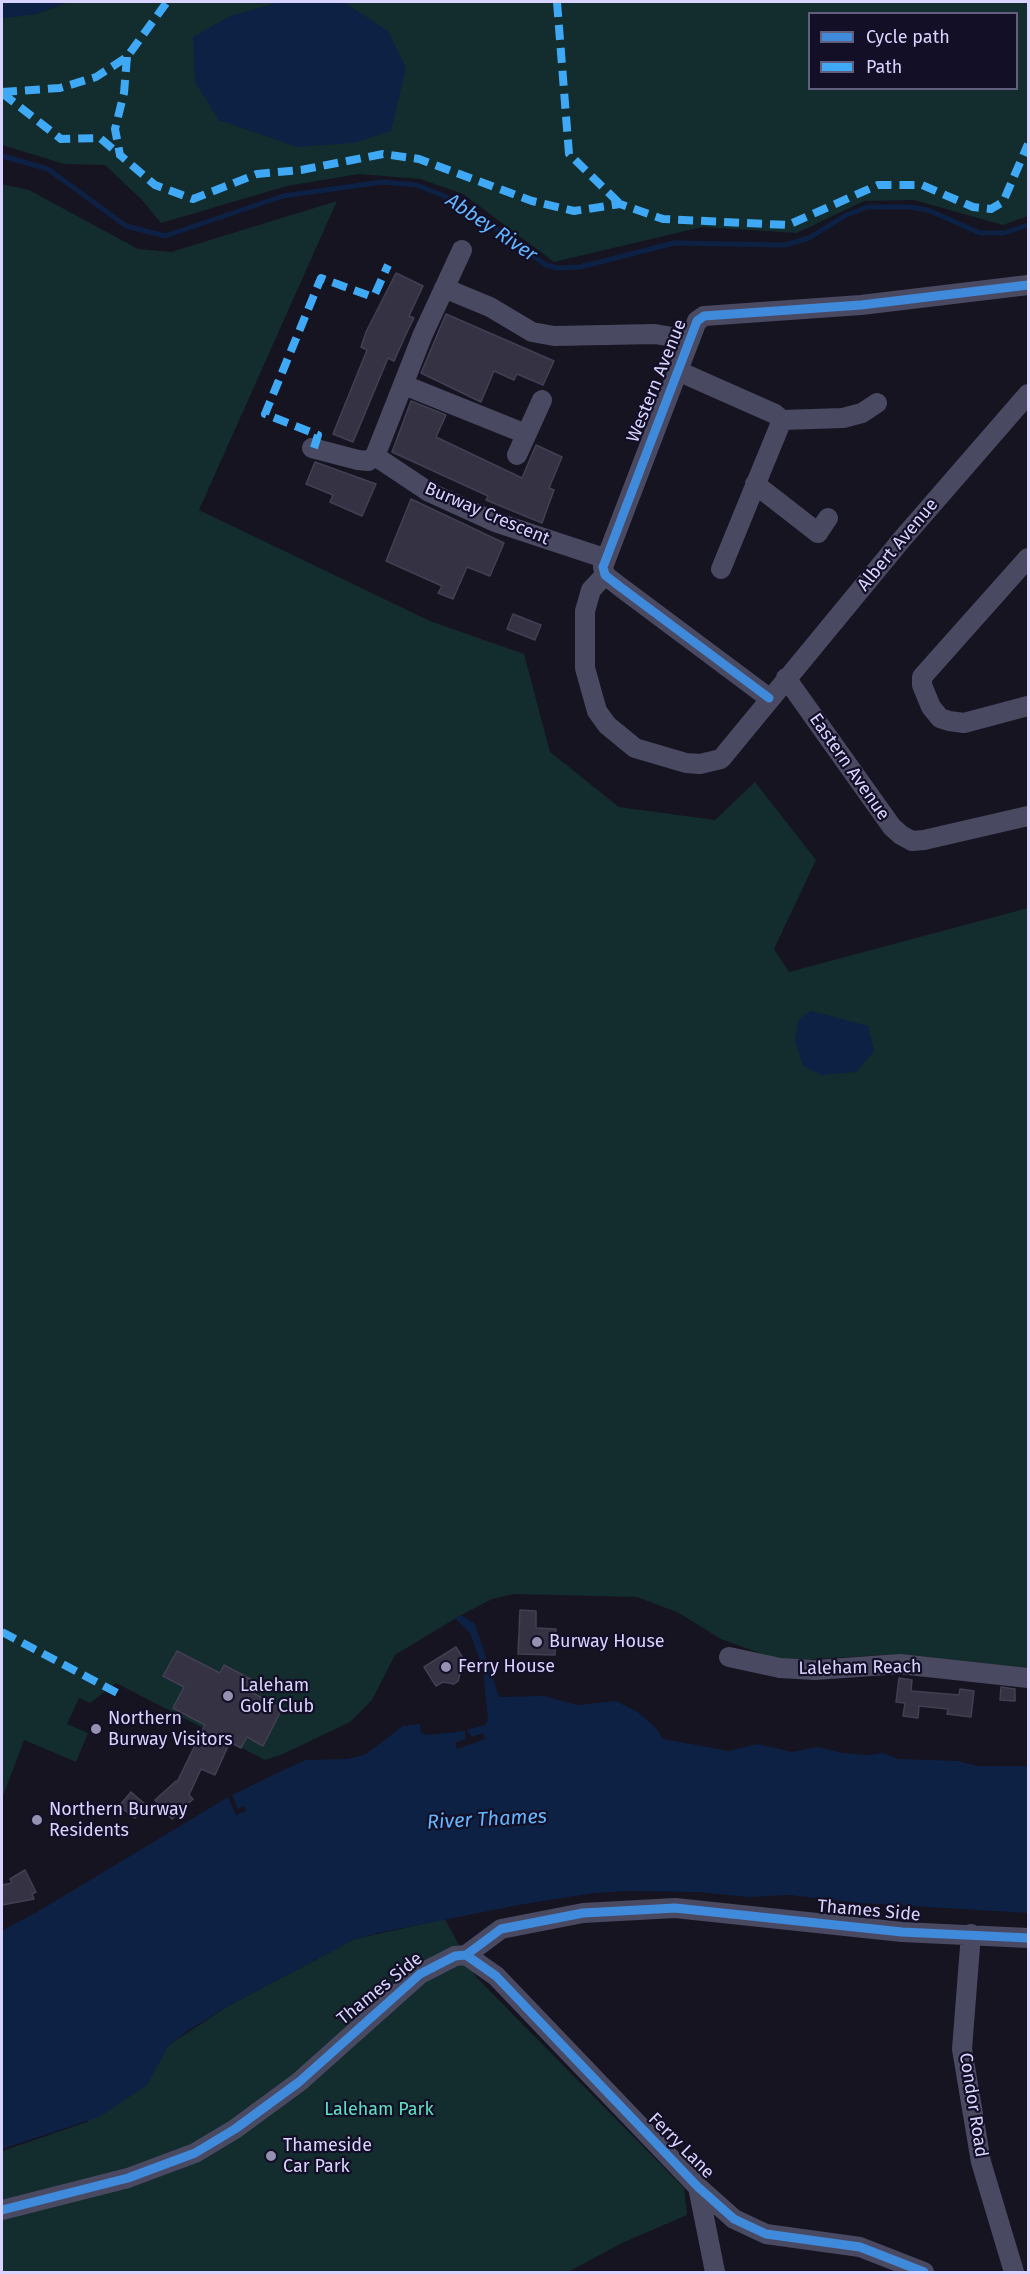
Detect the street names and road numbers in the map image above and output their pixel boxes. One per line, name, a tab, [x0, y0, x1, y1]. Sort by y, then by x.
street label: Western Avenue	[622, 316, 692, 446]
street label: Burway Crescent	[421, 478, 553, 550]
street label: Albert Avenue	[853, 494, 943, 596]
street label: Eastern Avenue	[804, 709, 894, 825]
street label: Laleham Reach	[798, 1656, 922, 1680]
street label: Thames Side	[816, 1896, 922, 1926]
street label: Thames Side	[333, 1948, 427, 2030]
street label: Condor Road	[954, 2051, 992, 2159]
street label: Ferry Lane	[643, 2108, 719, 2184]

